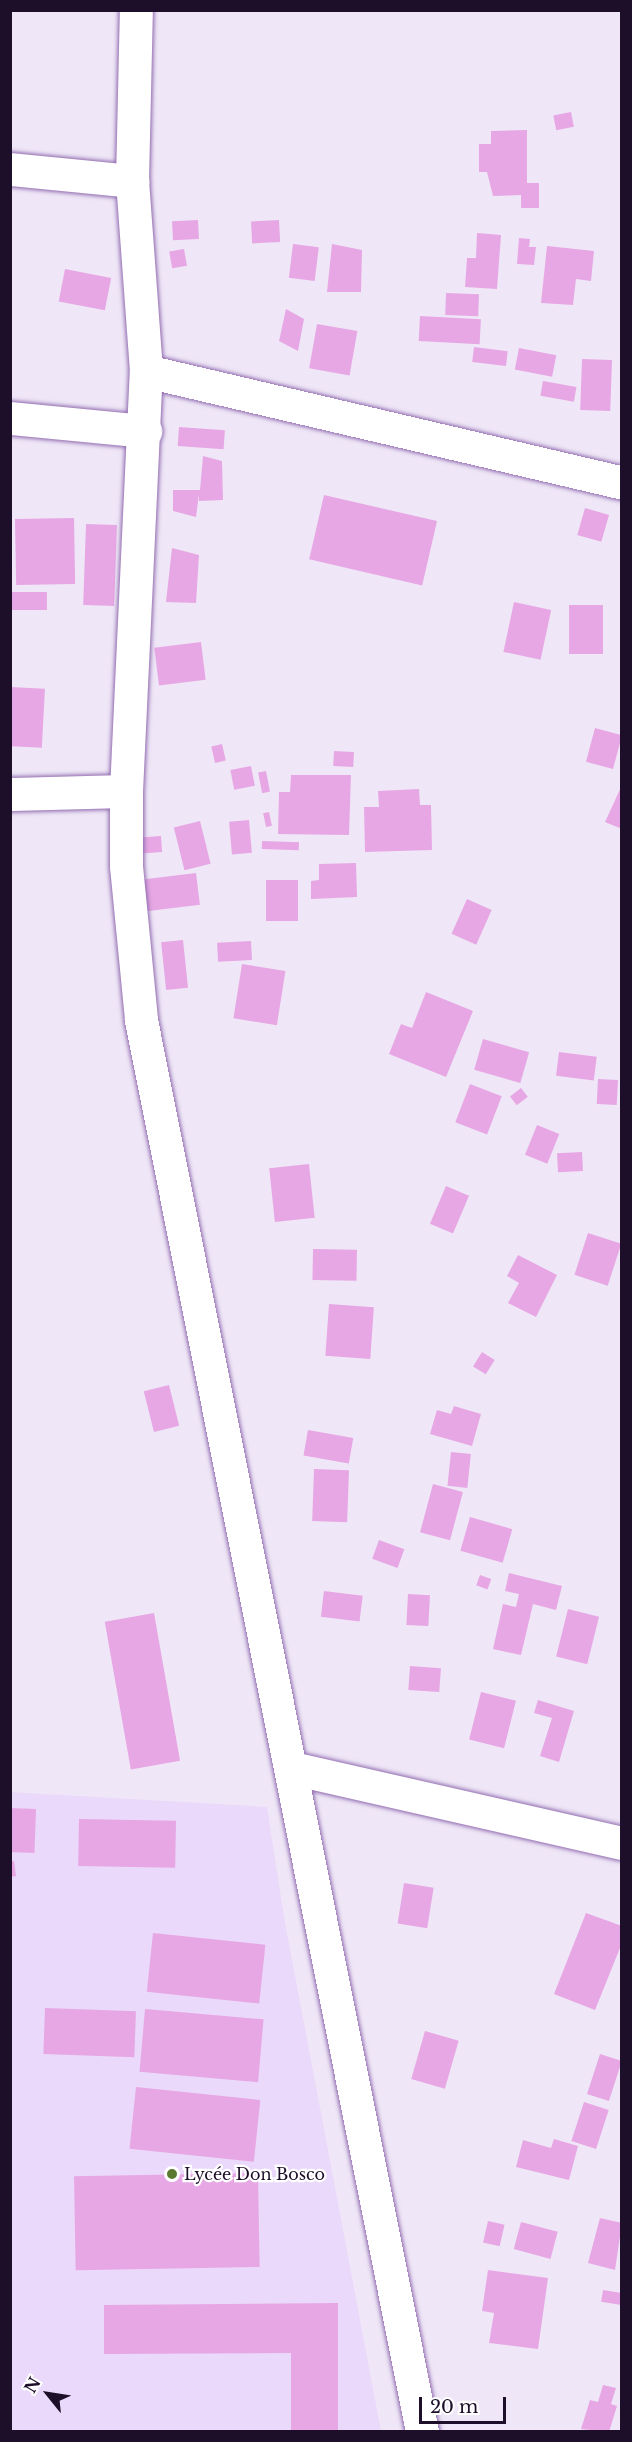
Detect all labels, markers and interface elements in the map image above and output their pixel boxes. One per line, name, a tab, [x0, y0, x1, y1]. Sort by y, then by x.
place label: Lycée Don Bosco	[184, 2164, 325, 2184]
marker: Lycée Don Bosco	[165, 2167, 179, 2181]
north arrow	[18, 2364, 78, 2424]
text: N	[20, 2373, 45, 2397]
scale bar	[422, 2385, 509, 2423]
text: 20 m	[430, 2396, 478, 2418]

